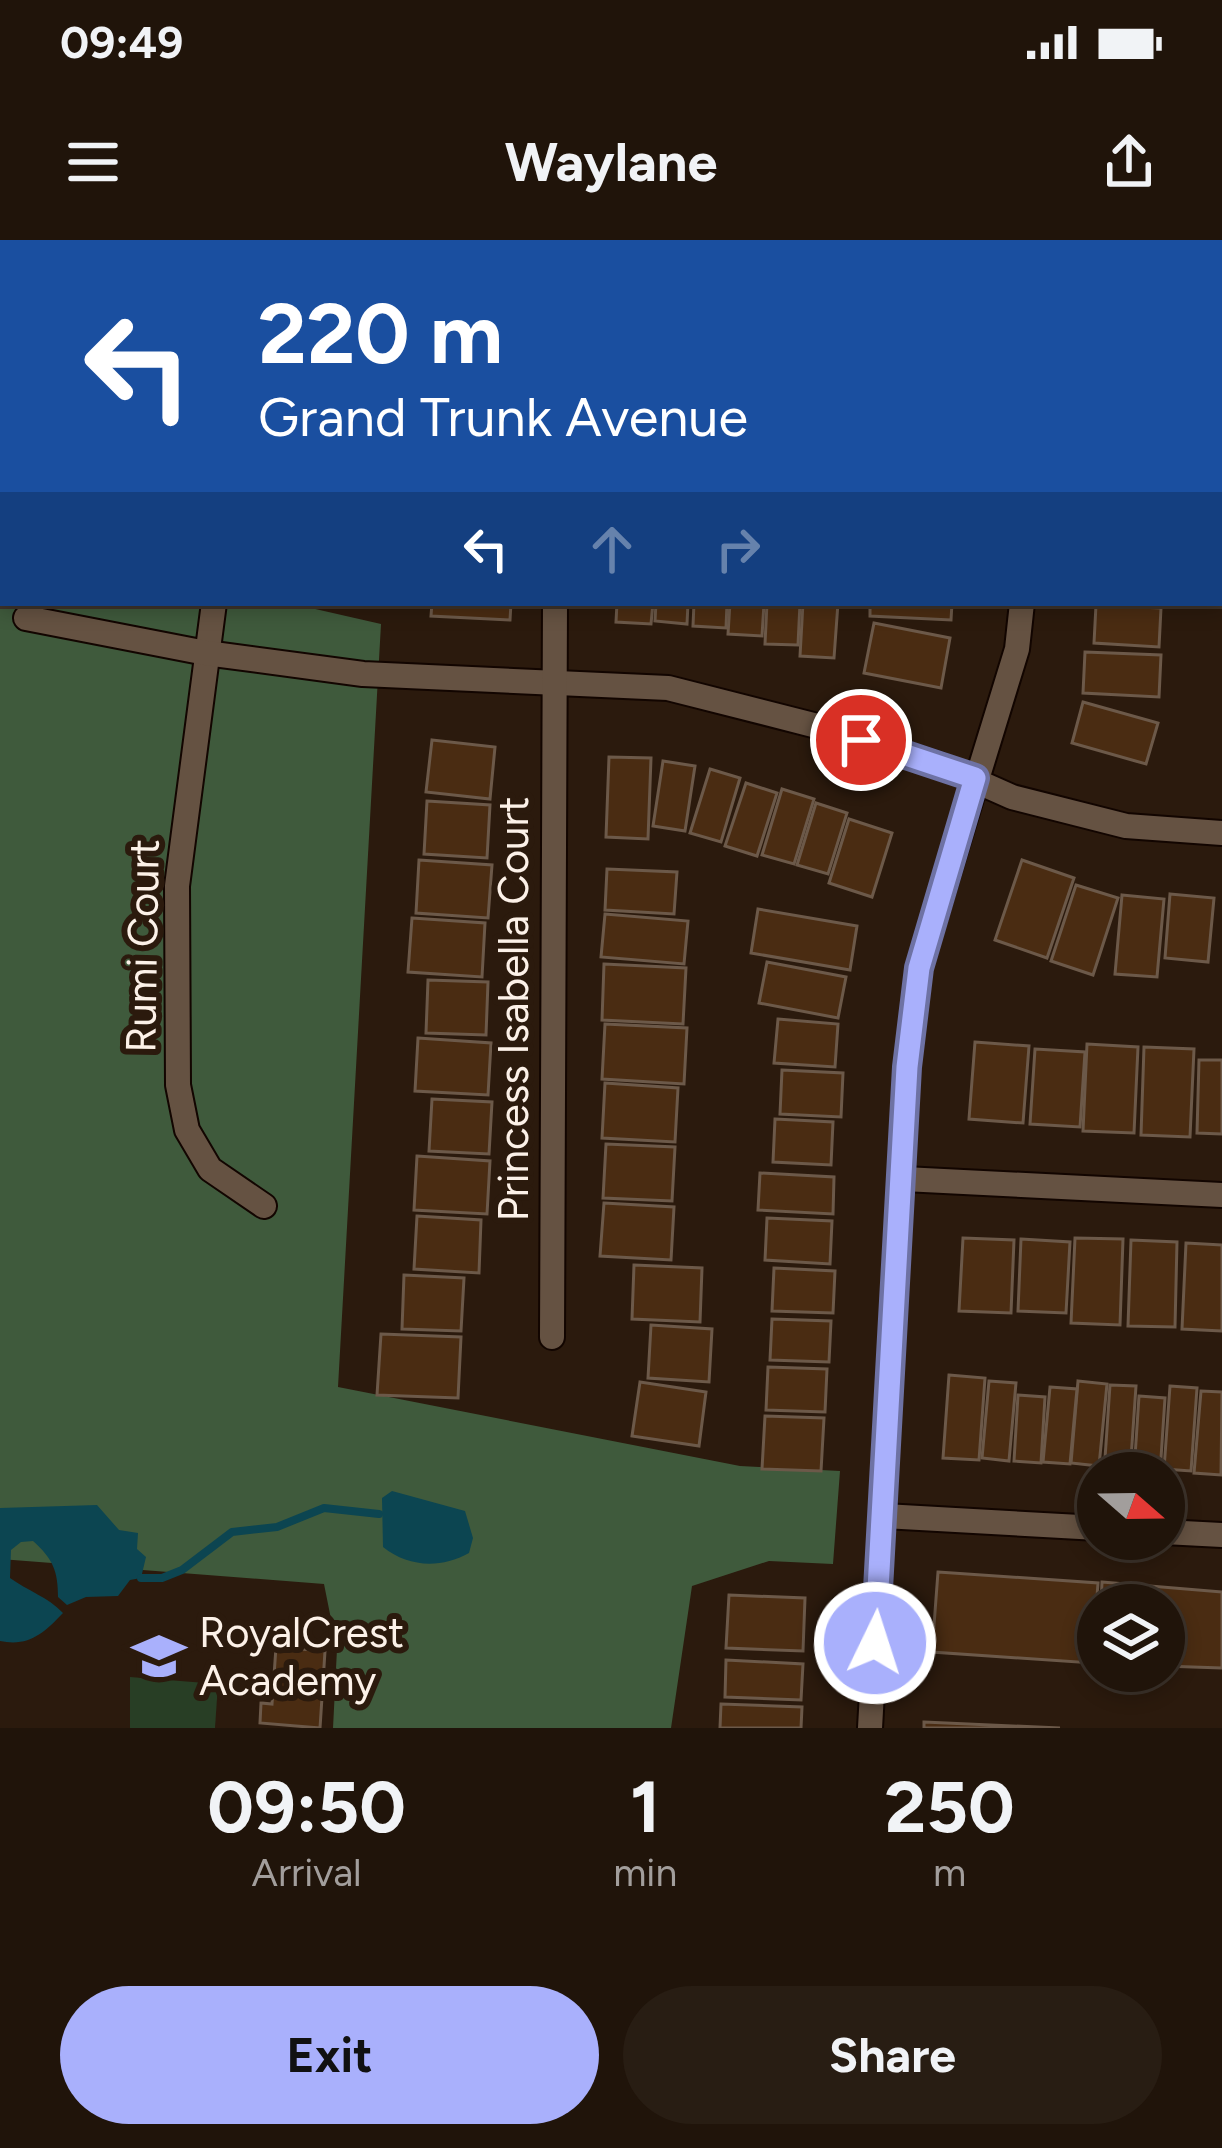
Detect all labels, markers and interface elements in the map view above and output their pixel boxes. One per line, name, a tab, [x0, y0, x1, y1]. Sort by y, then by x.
text: 09:49	[60, 15, 183, 69]
icon: menu	[60, 129, 126, 195]
icon: share	[1096, 129, 1162, 195]
text: Waylane	[505, 130, 717, 195]
text: 220 m	[258, 283, 503, 384]
icon: left	[60, 288, 216, 444]
text: Grand Trunk Avenue	[258, 385, 748, 450]
icon: left	[453, 516, 519, 582]
icon: ahead	[579, 516, 645, 582]
icon: right	[705, 516, 771, 582]
pin	[810, 689, 912, 791]
icon: arrive	[828, 707, 894, 773]
street label: Princess Isabella Court	[488, 796, 539, 1222]
street label: Rumi Court	[115, 839, 170, 1053]
north arrow	[1077, 1452, 1185, 1560]
map controls	[1077, 1452, 1185, 1692]
position arrow	[812, 1580, 938, 1706]
button: layers	[1077, 1584, 1185, 1692]
place label: RoyalCrest Academy	[199, 1607, 404, 1706]
school or university icon: RoyalCrest Academy	[130, 1627, 188, 1685]
text: 09:50	[207, 1764, 406, 1850]
text: 1	[630, 1764, 660, 1850]
text: 250	[884, 1764, 1015, 1850]
text: Arrival	[252, 1849, 362, 1896]
text: min	[613, 1849, 677, 1896]
text: m	[933, 1849, 966, 1896]
button: Exit	[60, 1986, 599, 2124]
button: Share	[623, 1986, 1162, 2124]

